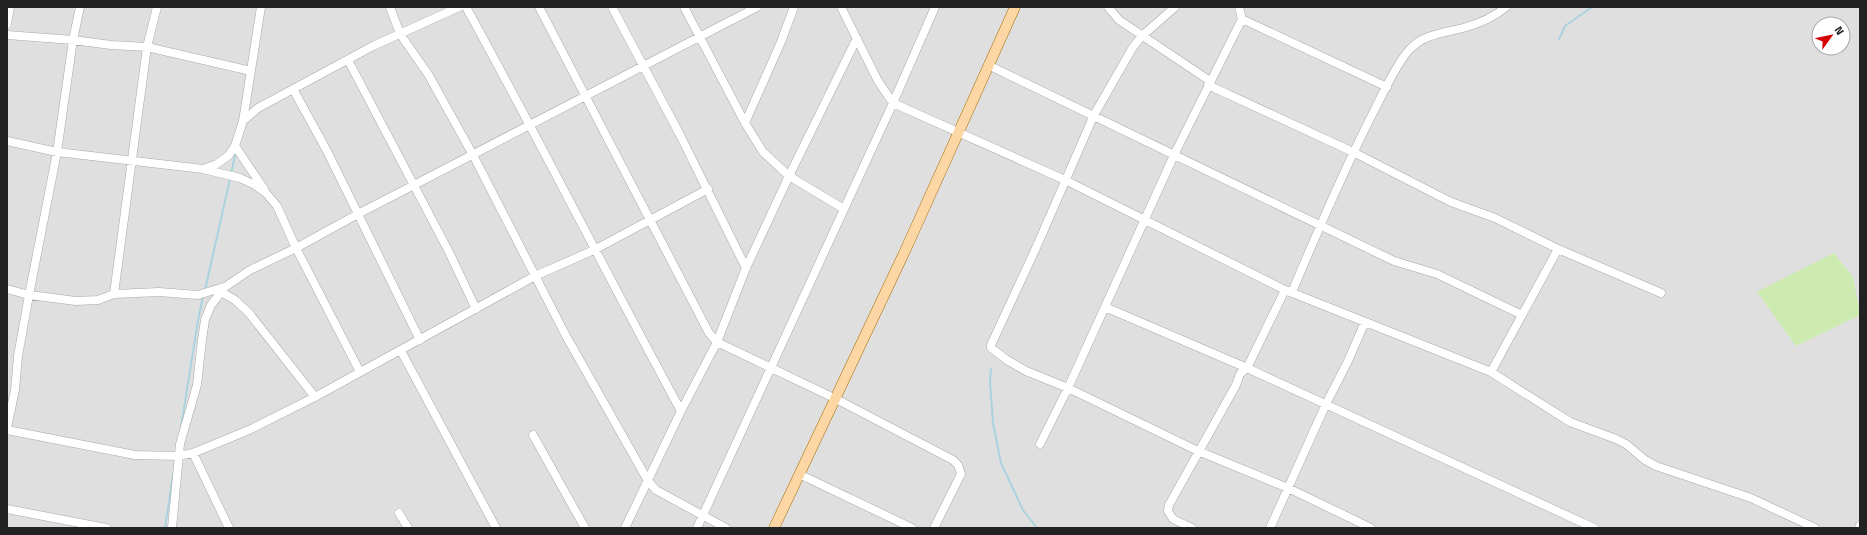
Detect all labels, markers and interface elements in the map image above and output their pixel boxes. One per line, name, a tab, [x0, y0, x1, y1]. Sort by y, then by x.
north arrow	[1811, 16, 1851, 56]
text: N	[1831, 23, 1848, 38]

